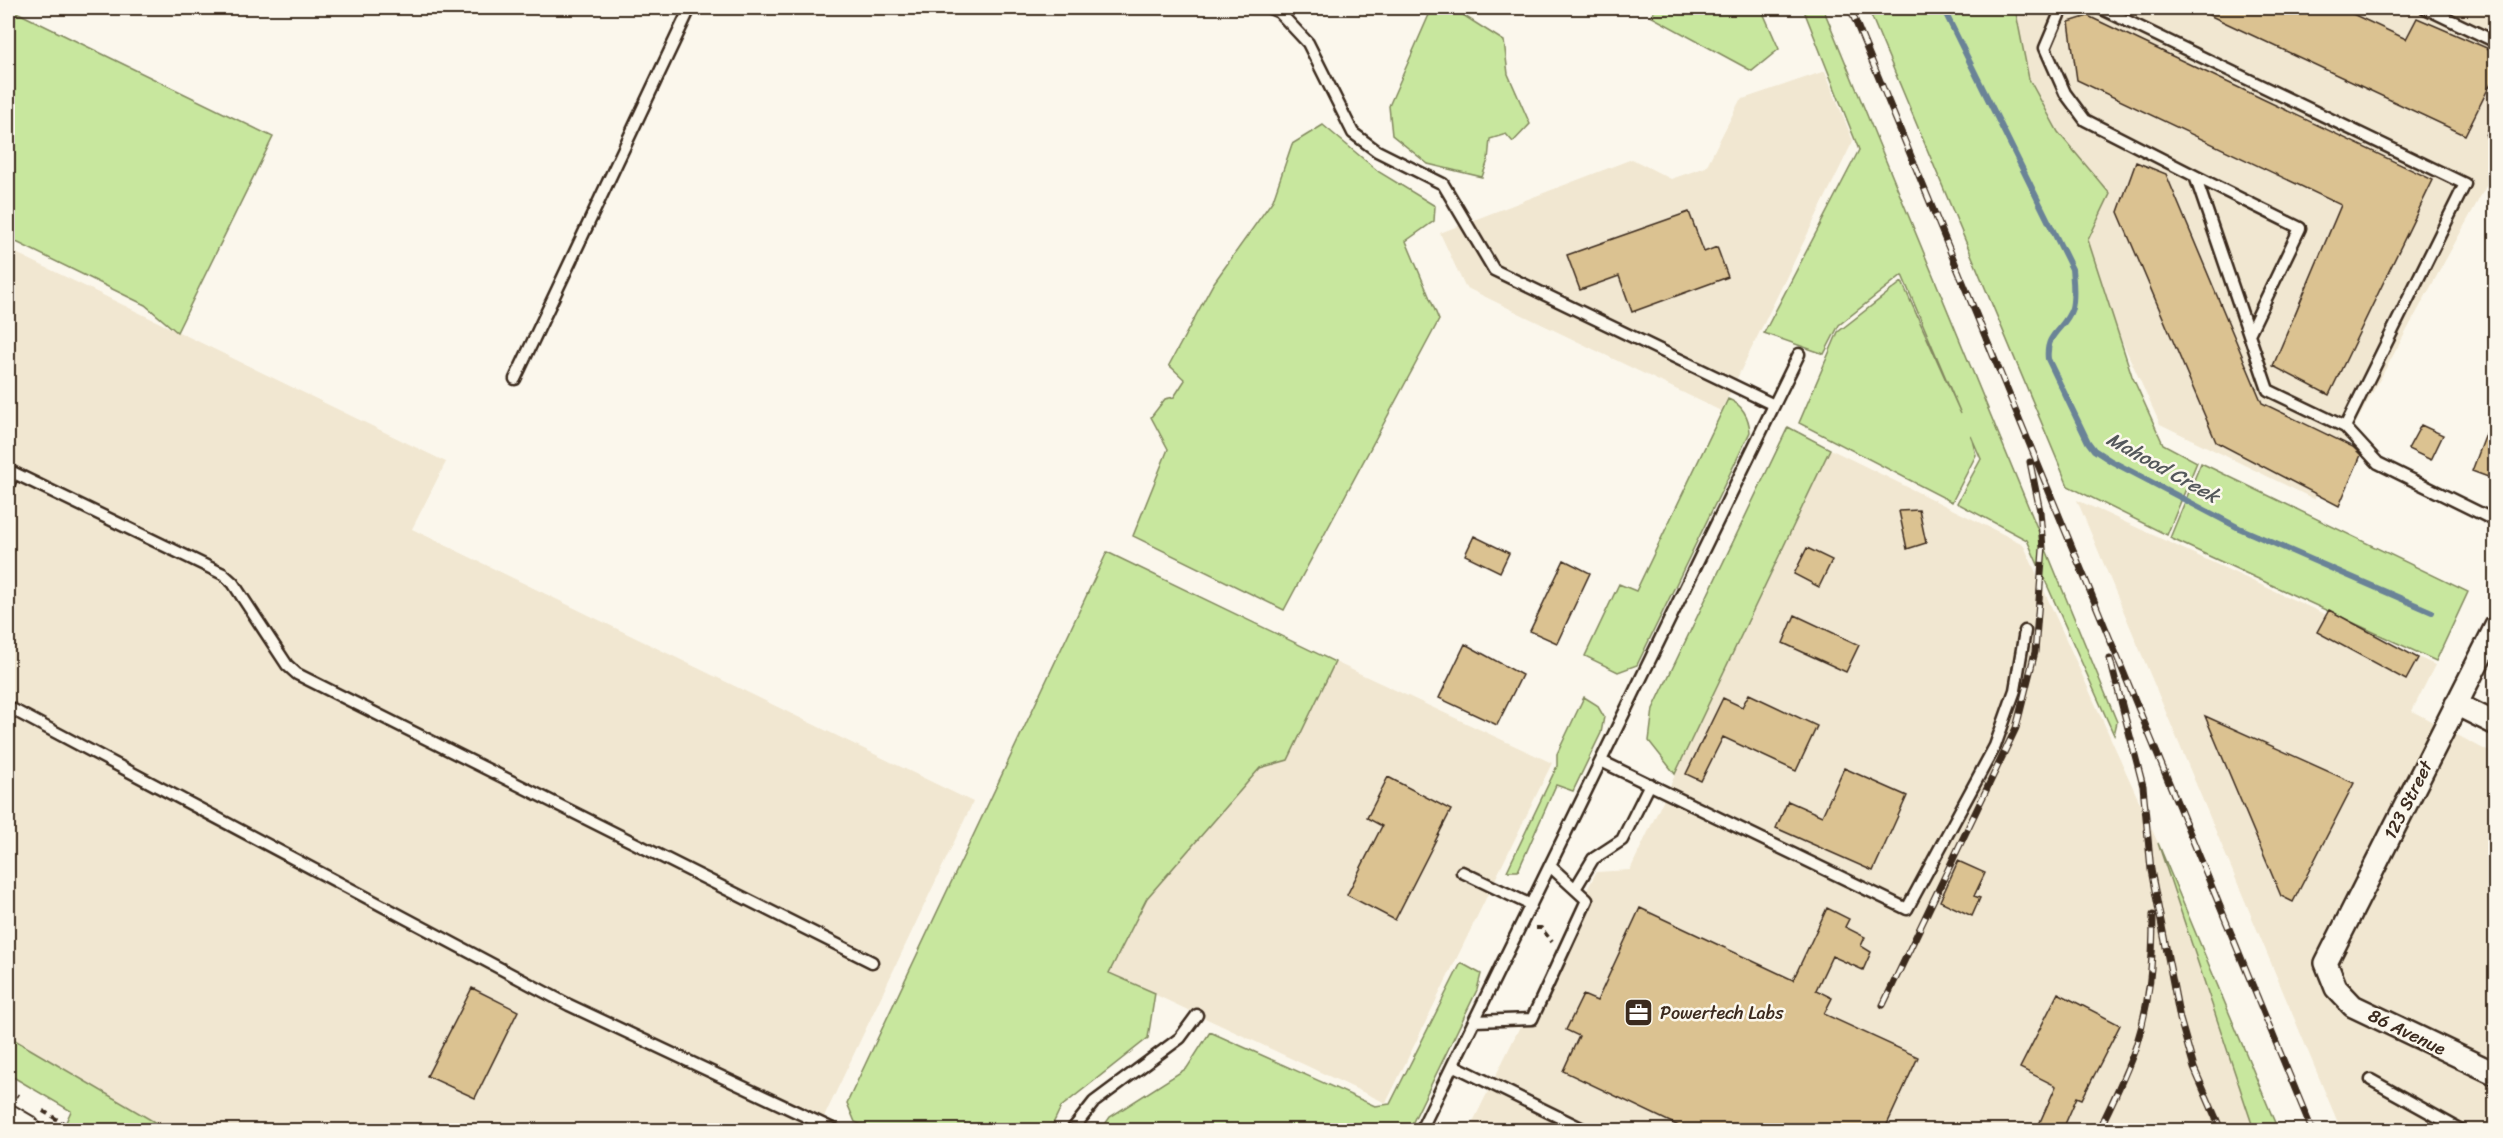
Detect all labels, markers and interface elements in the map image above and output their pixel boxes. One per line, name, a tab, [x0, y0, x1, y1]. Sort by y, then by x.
water label: Mahood Creek	[2100, 422, 2228, 514]
street label: 123 Street	[2374, 754, 2442, 845]
office icon: Powertech Labs	[1623, 997, 1655, 1029]
place label: Powertech Labs	[1660, 997, 1784, 1029]
street label: 86 Avenue	[2363, 999, 2452, 1065]

